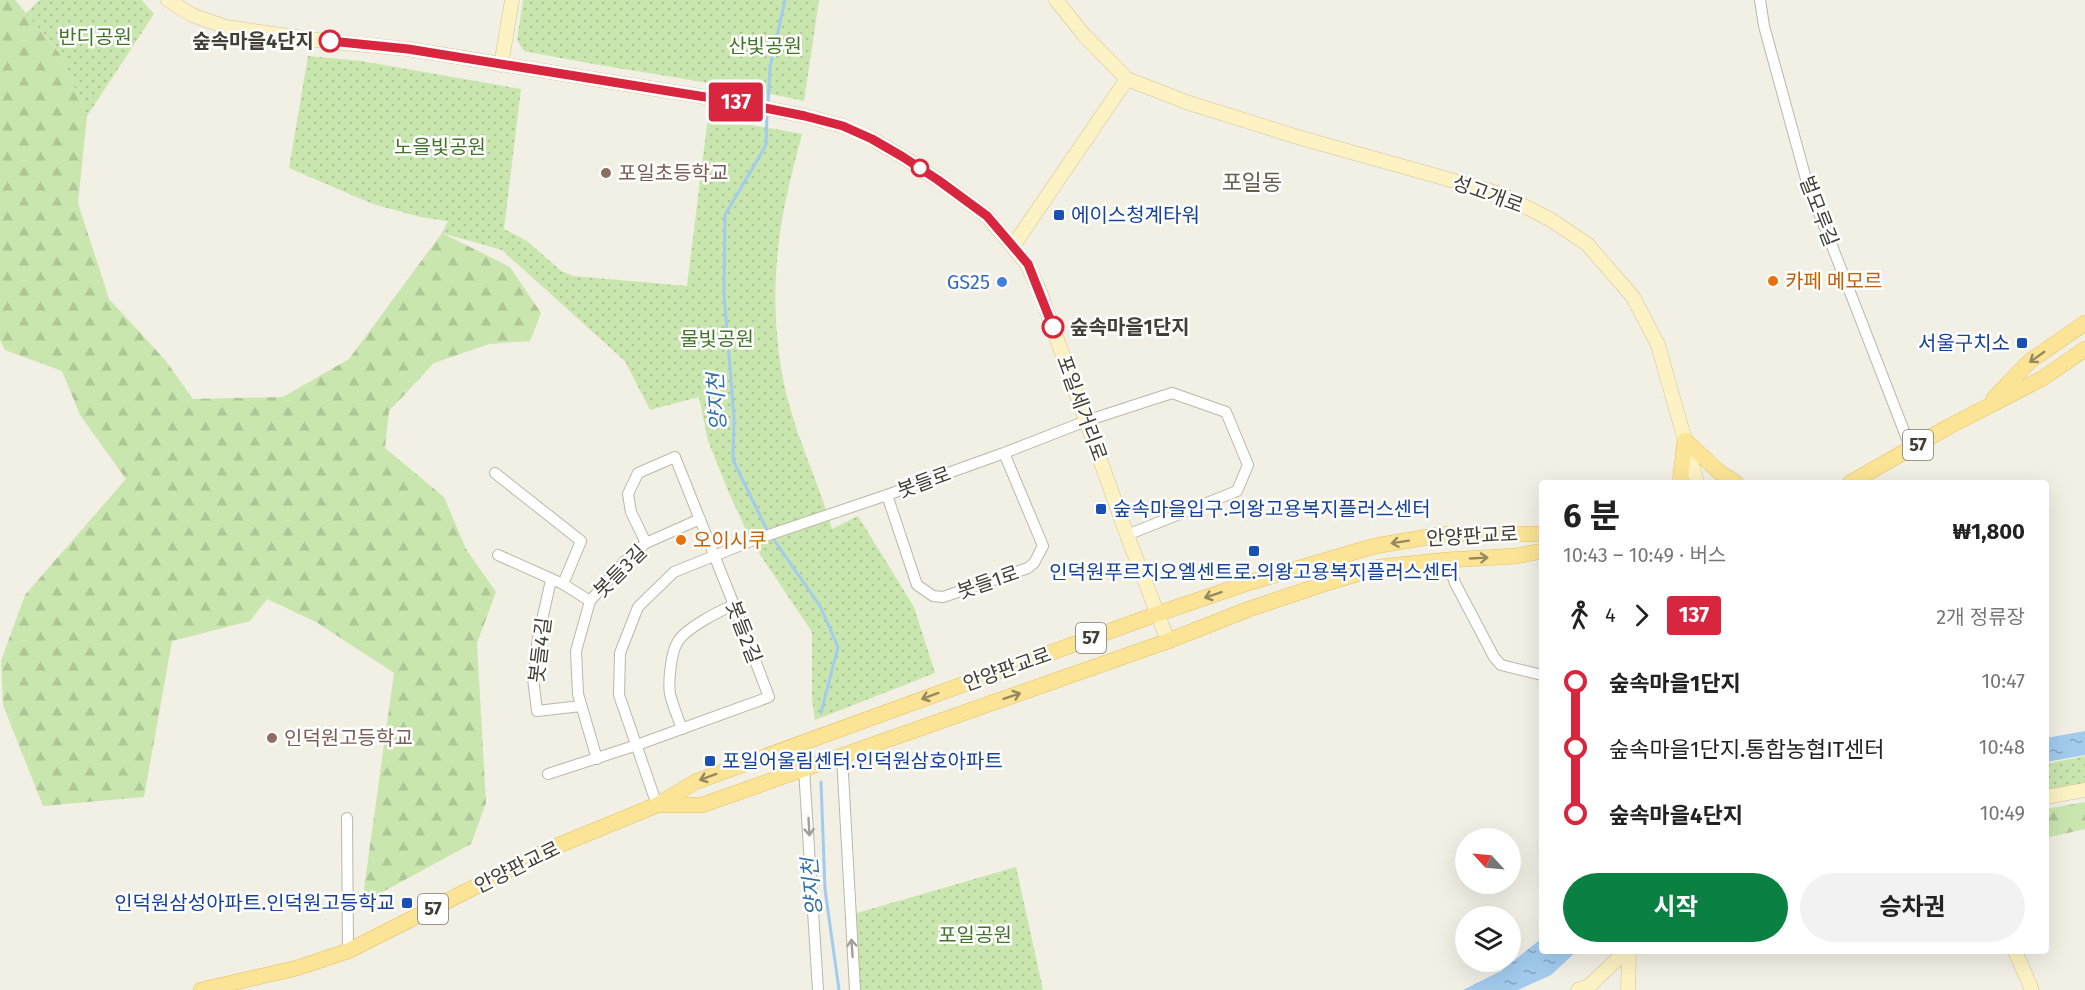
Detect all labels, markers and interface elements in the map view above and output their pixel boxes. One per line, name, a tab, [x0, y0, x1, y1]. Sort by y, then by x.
park label: 반디공원	[58, 25, 132, 49]
place label: 숲속마을4단지	[192, 29, 314, 53]
marker: 숲속마을4단지	[319, 30, 341, 52]
park label: 산빛공원	[728, 34, 802, 58]
line badge: 137	[702, 82, 771, 122]
text: 137	[721, 89, 751, 115]
park label: 노을빛공원	[394, 135, 486, 159]
unlabelled marker	[911, 159, 929, 177]
place label: 포일초등학교	[618, 161, 728, 185]
marker: 포일초등학교	[599, 166, 613, 180]
district label: 포일동	[1222, 169, 1282, 196]
street label: 성고개로	[1449, 170, 1527, 218]
street label: 벌모루길	[1795, 172, 1843, 250]
place label: 에이스청계타워	[1071, 203, 1200, 227]
marker: 에이스청계타워	[1052, 208, 1066, 222]
place label: 카페 메모르	[1785, 269, 1882, 293]
place label: GS25	[947, 270, 990, 294]
marker: 카페 메모르	[1766, 274, 1780, 288]
marker: GS25	[995, 275, 1009, 289]
place label: 숲속마을1단지	[1070, 315, 1190, 339]
marker: 숲속마을1단지	[1042, 316, 1064, 338]
park label: 물빛공원	[680, 327, 754, 351]
place label: 서울구치소	[1918, 331, 2010, 355]
marker: 서울구치소	[2015, 336, 2029, 350]
one-way arrow	[2029, 351, 2045, 363]
street label: 포일세거리로	[1052, 352, 1112, 464]
water label: 양지천	[702, 370, 731, 432]
road number: 57	[1903, 430, 1933, 460]
street label: 봇들로	[894, 461, 954, 503]
text: 6 분	[1563, 496, 1620, 536]
place label: 숲속마을입구.의왕고용복지플러스센터	[1113, 497, 1431, 521]
marker: 숲속마을입구.의왕고용복지플러스센터	[1094, 502, 1108, 516]
text: ₩1,800	[1952, 518, 2025, 545]
street label: 안양판교로	[1425, 522, 1519, 550]
place label: 오이시쿠	[693, 528, 767, 552]
marker: 오이시쿠	[674, 533, 688, 547]
one-way arrow	[1391, 536, 1410, 547]
street label: 봇들3길	[588, 539, 652, 603]
text: 10:43 – 10:49 · 버스	[1563, 543, 1726, 567]
marker: 인덕원푸르지오엘센트로.의왕고용복지플러스센터	[1247, 544, 1261, 558]
one-way arrow	[1468, 552, 1488, 563]
street label: 봇들1로	[954, 560, 1022, 604]
place label: 인덕원푸르지오엘센트로.의왕고용복지플러스센터	[1049, 560, 1459, 584]
one-way arrow	[1204, 590, 1223, 601]
street label: 봇들2길	[721, 597, 767, 667]
icon: walk	[1563, 599, 1596, 632]
icon: forward	[1625, 599, 1658, 632]
text: 137	[1679, 602, 1709, 628]
text: 4	[1605, 603, 1616, 627]
text: 2개 정류장	[1936, 605, 2025, 629]
street label: 봇들4길	[524, 616, 556, 684]
road number: 57	[1076, 623, 1106, 653]
street label: 안양판교로	[960, 642, 1054, 696]
text: 10:47	[1981, 669, 2025, 693]
text: 숲속마을1단지	[1609, 670, 1741, 697]
one-way arrow	[1002, 689, 1021, 700]
one-way arrow	[922, 692, 940, 703]
place label: 인덕원고등학교	[284, 726, 413, 750]
marker: 인덕원고등학교	[265, 731, 279, 745]
text: 10:48	[1979, 735, 2025, 759]
text: 숲속마을1단지.통합농협IT센터	[1609, 736, 1885, 763]
place label: 포일어울림센터.인덕원삼호아파트	[722, 749, 1003, 773]
marker: 포일어울림센터.인덕원삼호아파트	[703, 754, 717, 768]
one-way arrow	[699, 773, 718, 784]
text: 10:49	[1980, 801, 2025, 825]
text: 숲속마을4단지	[1609, 802, 1743, 829]
one-way arrow	[804, 817, 815, 837]
north arrow	[1455, 828, 1521, 894]
map controls	[1455, 828, 1521, 972]
street label: 안양판교로	[470, 836, 564, 898]
water label: 양지천	[796, 854, 827, 917]
button: 시작	[1563, 873, 1788, 942]
button: 승차권	[1800, 873, 2025, 942]
place label: 인덕원삼성아파트.인덕원고등학교	[114, 891, 395, 915]
road number: 57	[418, 894, 448, 924]
marker: 인덕원삼성아파트.인덕원고등학교	[400, 896, 414, 910]
button: layers	[1455, 906, 1521, 972]
park label: 포일공원	[938, 923, 1012, 947]
one-way arrow	[847, 939, 858, 958]

